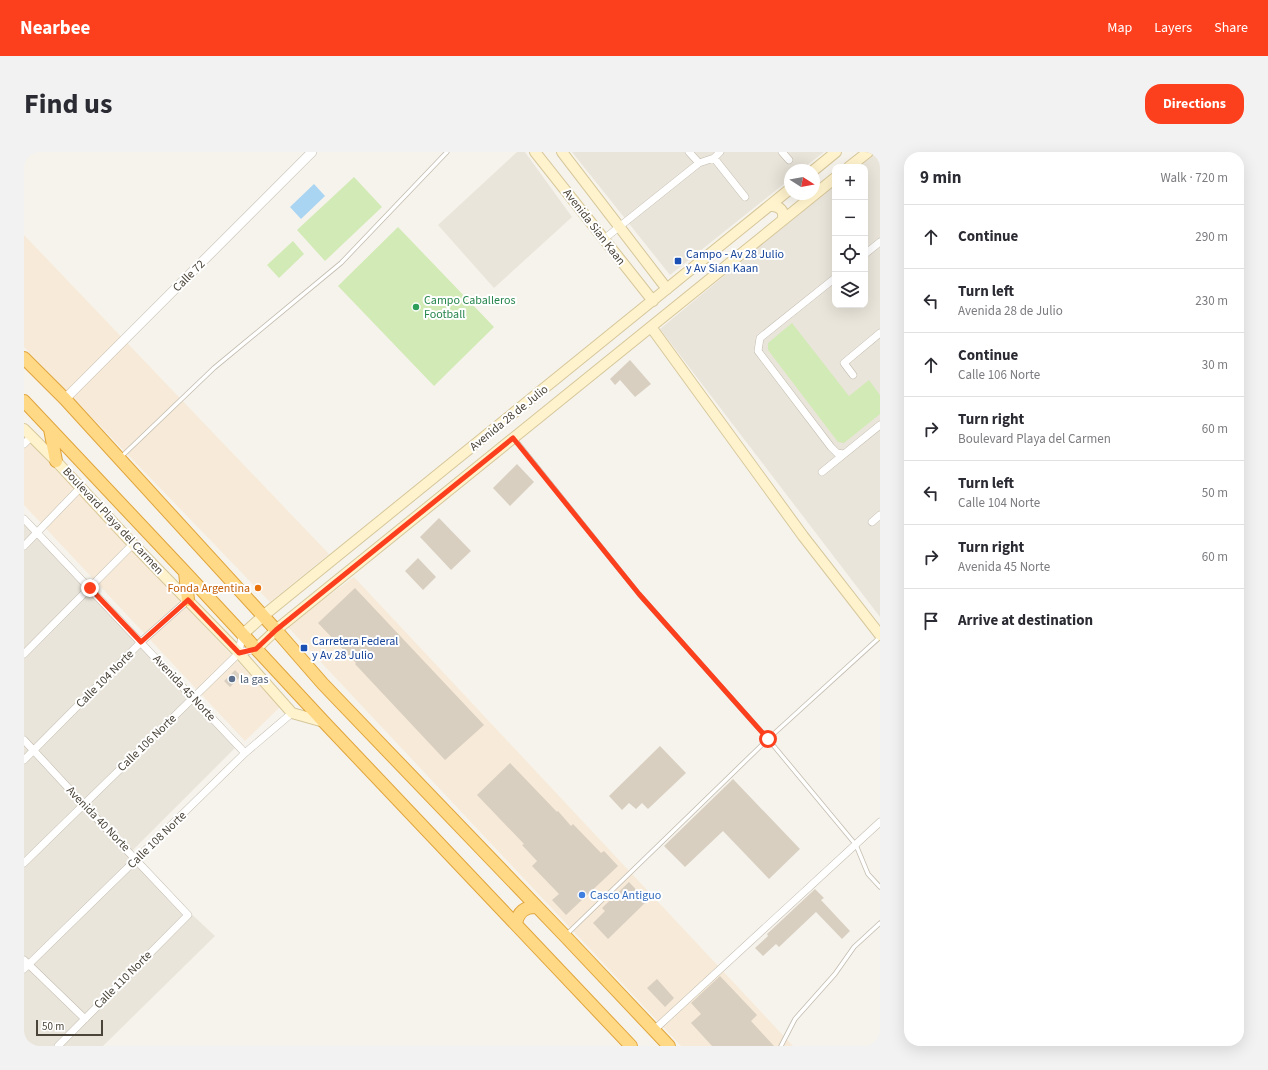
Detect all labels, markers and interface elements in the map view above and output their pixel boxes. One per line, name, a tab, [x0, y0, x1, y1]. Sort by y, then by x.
text: Nearbee	[20, 15, 90, 42]
text: Map	[1107, 18, 1132, 38]
text: Layers	[1154, 18, 1192, 38]
text: Share	[1214, 18, 1248, 38]
text: Find us	[24, 84, 112, 124]
button: Directions	[1145, 84, 1244, 124]
north arrow	[784, 164, 820, 200]
map controls	[832, 164, 868, 308]
button: +	[832, 164, 868, 200]
text: 9 min	[920, 166, 961, 190]
text: Walk · 720 m	[1160, 169, 1228, 187]
street label: Avenida Sian Kaan	[559, 185, 629, 269]
button: −	[832, 200, 868, 236]
icon: ahead	[920, 226, 942, 248]
text: Continue	[958, 226, 1018, 247]
text: 290 m	[1195, 228, 1228, 246]
button: locate	[832, 236, 868, 272]
place label: Campo - Av 28 Julio y Av Sian Kaan	[686, 246, 784, 277]
street label: Calle 72	[169, 256, 209, 296]
marker: Campo - Av 28 Julio y Av Sian Kaan	[673, 256, 683, 266]
button: layers	[832, 272, 868, 308]
text: Turn left	[958, 281, 1014, 302]
icon: left	[920, 290, 942, 312]
place label: Campo Caballeros Football	[424, 292, 515, 323]
text: 230 m	[1195, 292, 1228, 310]
marker: Campo Caballeros Football	[411, 302, 421, 312]
text: Avenida 28 de Julio	[958, 302, 1063, 320]
text: Continue	[958, 345, 1018, 366]
icon: ahead	[920, 354, 942, 376]
text: 30 m	[1202, 356, 1228, 374]
text: Calle 106 Norte	[958, 366, 1040, 384]
street label: Avenida 28 de Julio	[466, 381, 552, 455]
text: Turn right	[958, 409, 1024, 430]
icon: right	[920, 418, 942, 440]
text: 60 m	[1202, 420, 1228, 438]
text: Boulevard Playa del Carmen	[958, 430, 1111, 448]
street label: Boulevard Playa del Carmen	[59, 464, 167, 578]
text: Turn left	[958, 473, 1014, 494]
icon: left	[920, 482, 942, 504]
text: 50 m	[1202, 484, 1228, 502]
text: Calle 104 Norte	[958, 494, 1040, 512]
text: Turn right	[958, 537, 1024, 558]
icon: right	[920, 546, 942, 568]
text: 60 m	[1202, 548, 1228, 566]
text: Avenida 45 Norte	[958, 558, 1050, 576]
route end	[81, 579, 99, 597]
place label: Fonda Argentina	[167, 580, 250, 597]
marker: Fonda Argentina	[253, 583, 263, 593]
icon: arrive	[920, 610, 942, 632]
text: Arrive at destination	[958, 610, 1093, 631]
place label: Carretera Federal y Av 28 Julio	[312, 633, 398, 664]
marker: Carretera Federal y Av 28 Julio	[299, 643, 309, 653]
street label: Calle 104 Norte	[72, 646, 138, 712]
street label: Avenida 45 Norte	[149, 651, 219, 725]
place label: la gas	[240, 671, 268, 688]
marker: la gas	[227, 674, 237, 684]
street label: Calle 106 Norte	[114, 710, 180, 775]
route start	[759, 730, 777, 748]
street label: Avenida 40 Norte	[62, 782, 134, 856]
street label: Calle 108 Norte	[124, 807, 190, 872]
place label: Casco Antiguo	[590, 887, 661, 904]
marker: Casco Antiguo	[577, 890, 587, 900]
street label: Calle 110 Norte	[90, 947, 156, 1013]
scale bar	[36, 1018, 103, 1037]
text: 50 m	[42, 1019, 64, 1034]

